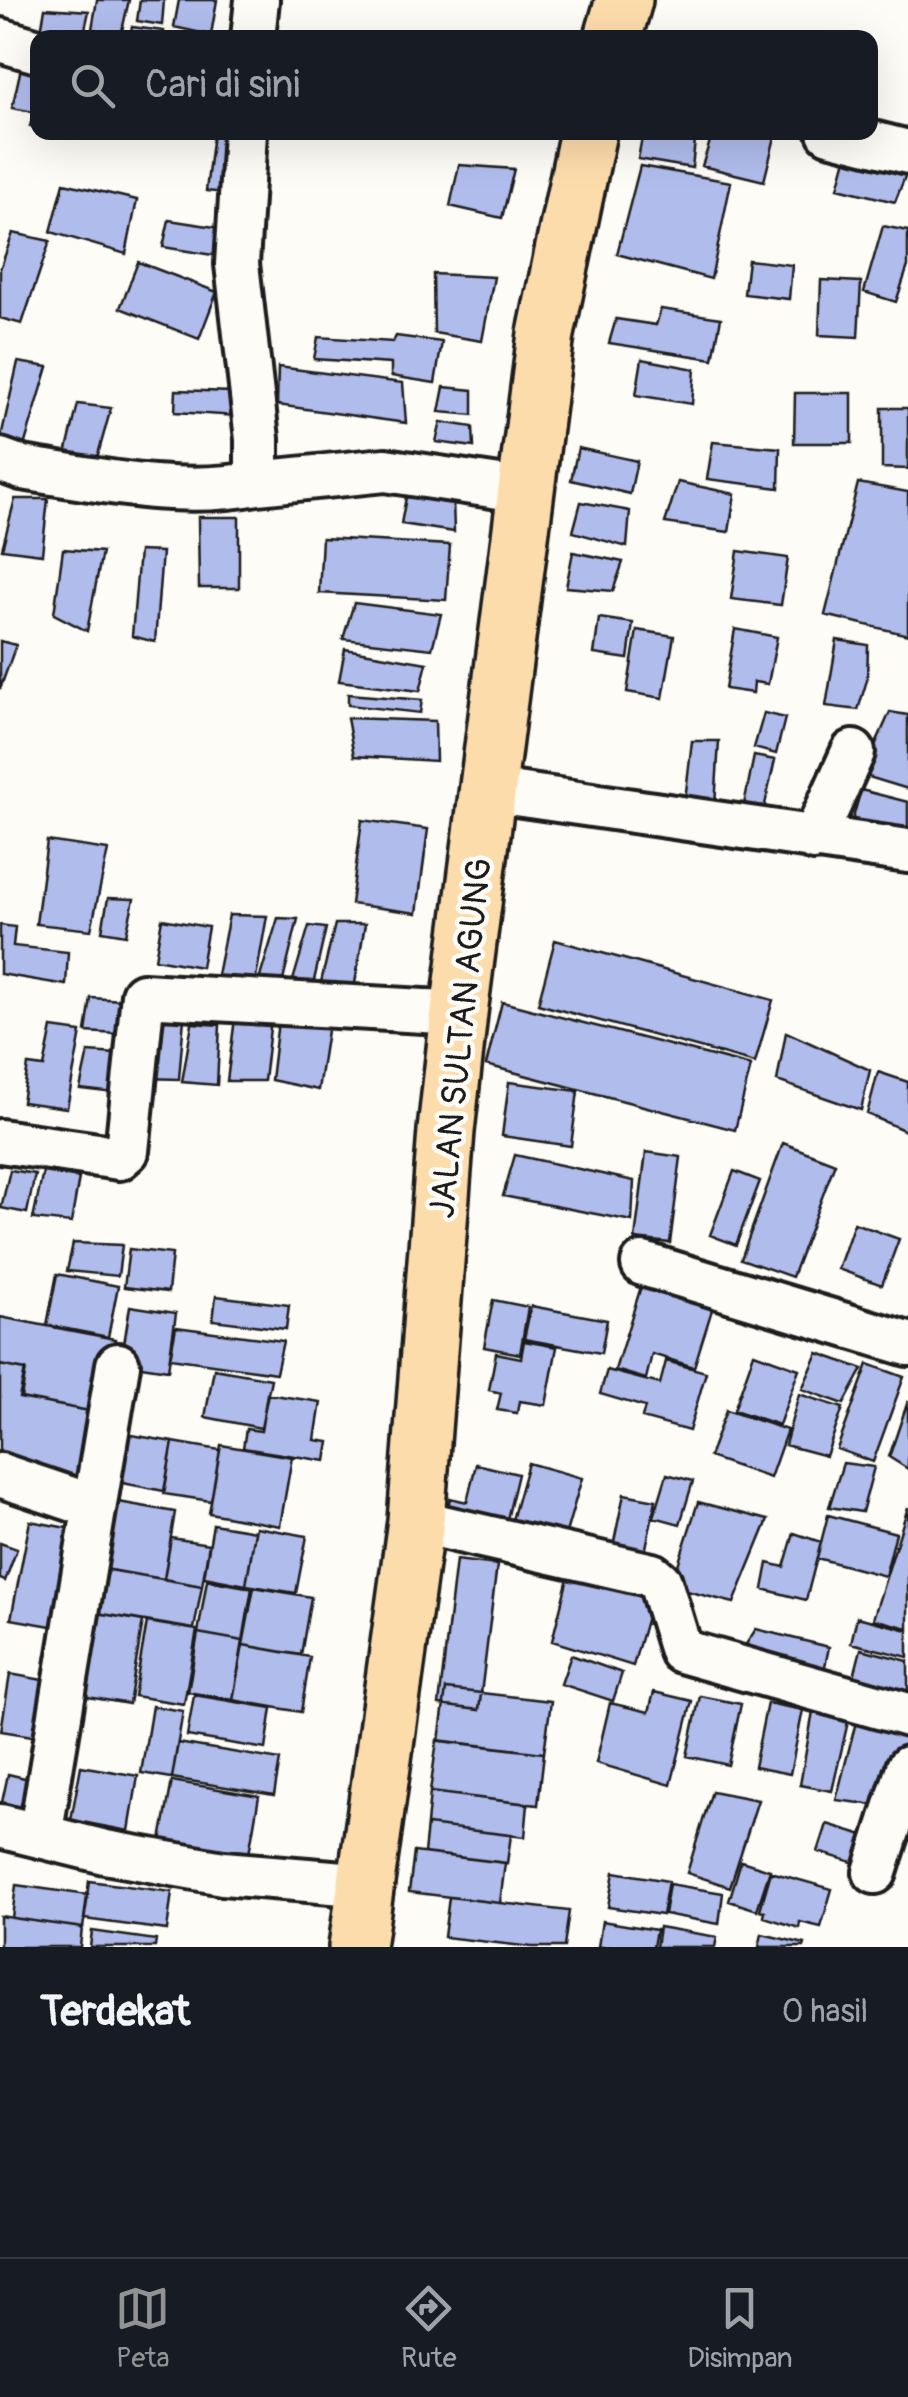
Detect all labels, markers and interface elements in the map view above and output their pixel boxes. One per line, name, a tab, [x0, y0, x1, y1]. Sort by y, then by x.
search box	[30, 30, 878, 140]
icon: search	[65, 58, 120, 113]
text: Cari di sini	[145, 61, 300, 109]
street label: JALAN SULTAN AGUNG	[420, 856, 502, 1220]
text: Terdekat	[40, 1986, 190, 2038]
text: 0 hasil	[782, 1992, 868, 2032]
tab: Peta	[115, 2281, 170, 2376]
tab: Rute	[401, 2281, 456, 2376]
tab: Disimpan	[687, 2281, 793, 2376]

